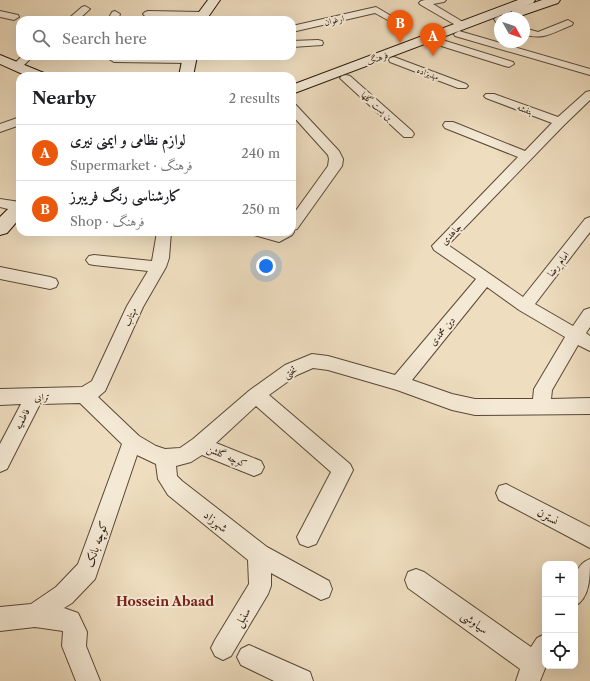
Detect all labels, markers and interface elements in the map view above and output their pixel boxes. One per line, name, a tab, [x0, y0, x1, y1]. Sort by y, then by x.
pin: B	[387, 10, 413, 43]
street label: ارغوان	[323, 12, 345, 29]
north arrow	[494, 12, 530, 48]
search box	[16, 16, 296, 60]
pin: A	[420, 23, 446, 56]
icon: search	[30, 27, 52, 49]
text: Search here	[62, 29, 147, 48]
street label: فرهنگ	[365, 49, 390, 68]
street label: مهدیزاده	[415, 64, 441, 83]
text: Nearby	[32, 88, 96, 108]
street label: بن بست گلها	[358, 89, 395, 124]
text: 2 results	[229, 90, 280, 106]
street label: بنفشه	[516, 101, 534, 117]
text: لوازم نظامی و ایمنی نیری	[70, 130, 186, 149]
text: A	[40, 145, 50, 161]
text: 240 m	[241, 145, 280, 161]
text: Supermarket · فرهنگ	[70, 157, 193, 173]
text: کارشناسی رنگ فریبرز	[70, 186, 181, 205]
text: B	[40, 201, 50, 217]
text: 250 m	[242, 201, 280, 217]
text: Shop · فرهنگ	[70, 213, 145, 229]
street label: جاهدی	[438, 220, 464, 248]
street label: امام رضا	[544, 249, 574, 281]
your location	[256, 256, 276, 276]
street label: مهتاب	[120, 305, 140, 328]
street label: دین محمدی	[426, 314, 458, 348]
street label: تختی	[281, 363, 300, 382]
street label: ترابی	[34, 390, 50, 405]
street label: فاطمیه	[11, 406, 33, 432]
street label: کوچه گلشن	[205, 442, 249, 471]
street label: نسترن	[535, 504, 562, 528]
street label: شهرزاد	[200, 507, 231, 536]
street label: کوچه بانک	[81, 519, 113, 570]
map controls	[542, 561, 578, 669]
button: +	[542, 561, 578, 597]
district label: Hossein Abaad	[116, 593, 214, 609]
button: −	[542, 597, 578, 633]
street label: سنبل	[230, 604, 255, 631]
street label: سیاوشی	[457, 607, 492, 639]
button: locate	[542, 633, 578, 669]

